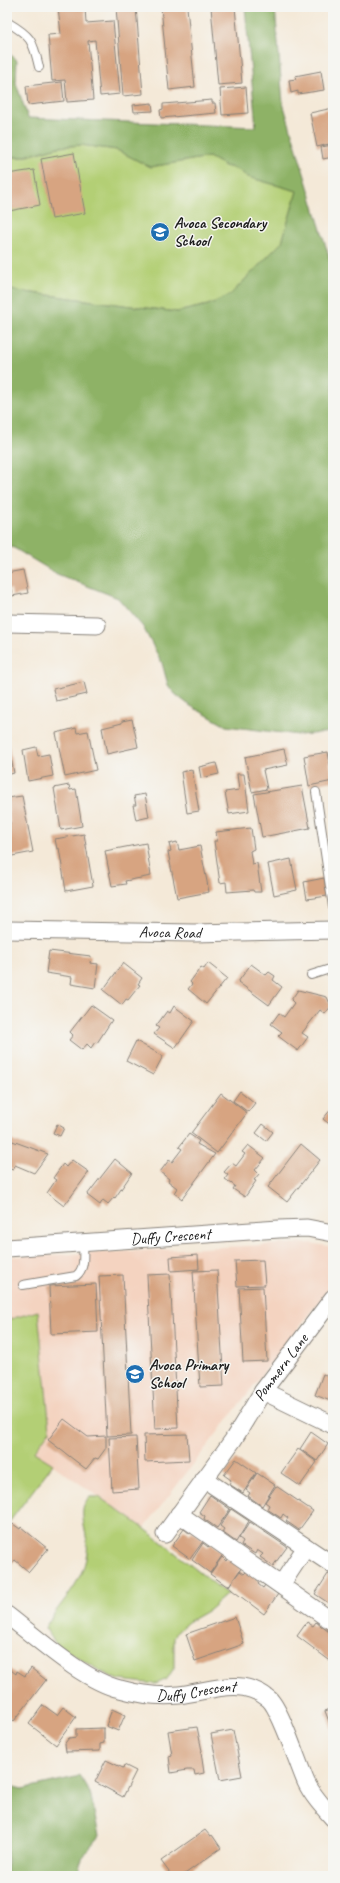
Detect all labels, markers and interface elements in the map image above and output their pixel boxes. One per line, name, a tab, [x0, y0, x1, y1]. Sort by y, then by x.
place label: Avoca Secondary School	[174, 213, 268, 251]
school or university icon: Avoca Secondary School	[149, 221, 171, 243]
street label: Avoca Road	[139, 922, 204, 943]
street label: Duffy Crescent	[130, 1224, 214, 1249]
street label: Pommern Lane	[249, 1328, 314, 1405]
place label: Avoca Primary School	[149, 1355, 230, 1393]
school or university icon: Avoca Primary School	[124, 1363, 146, 1385]
street label: Duffy Crescent	[156, 1676, 238, 1706]

